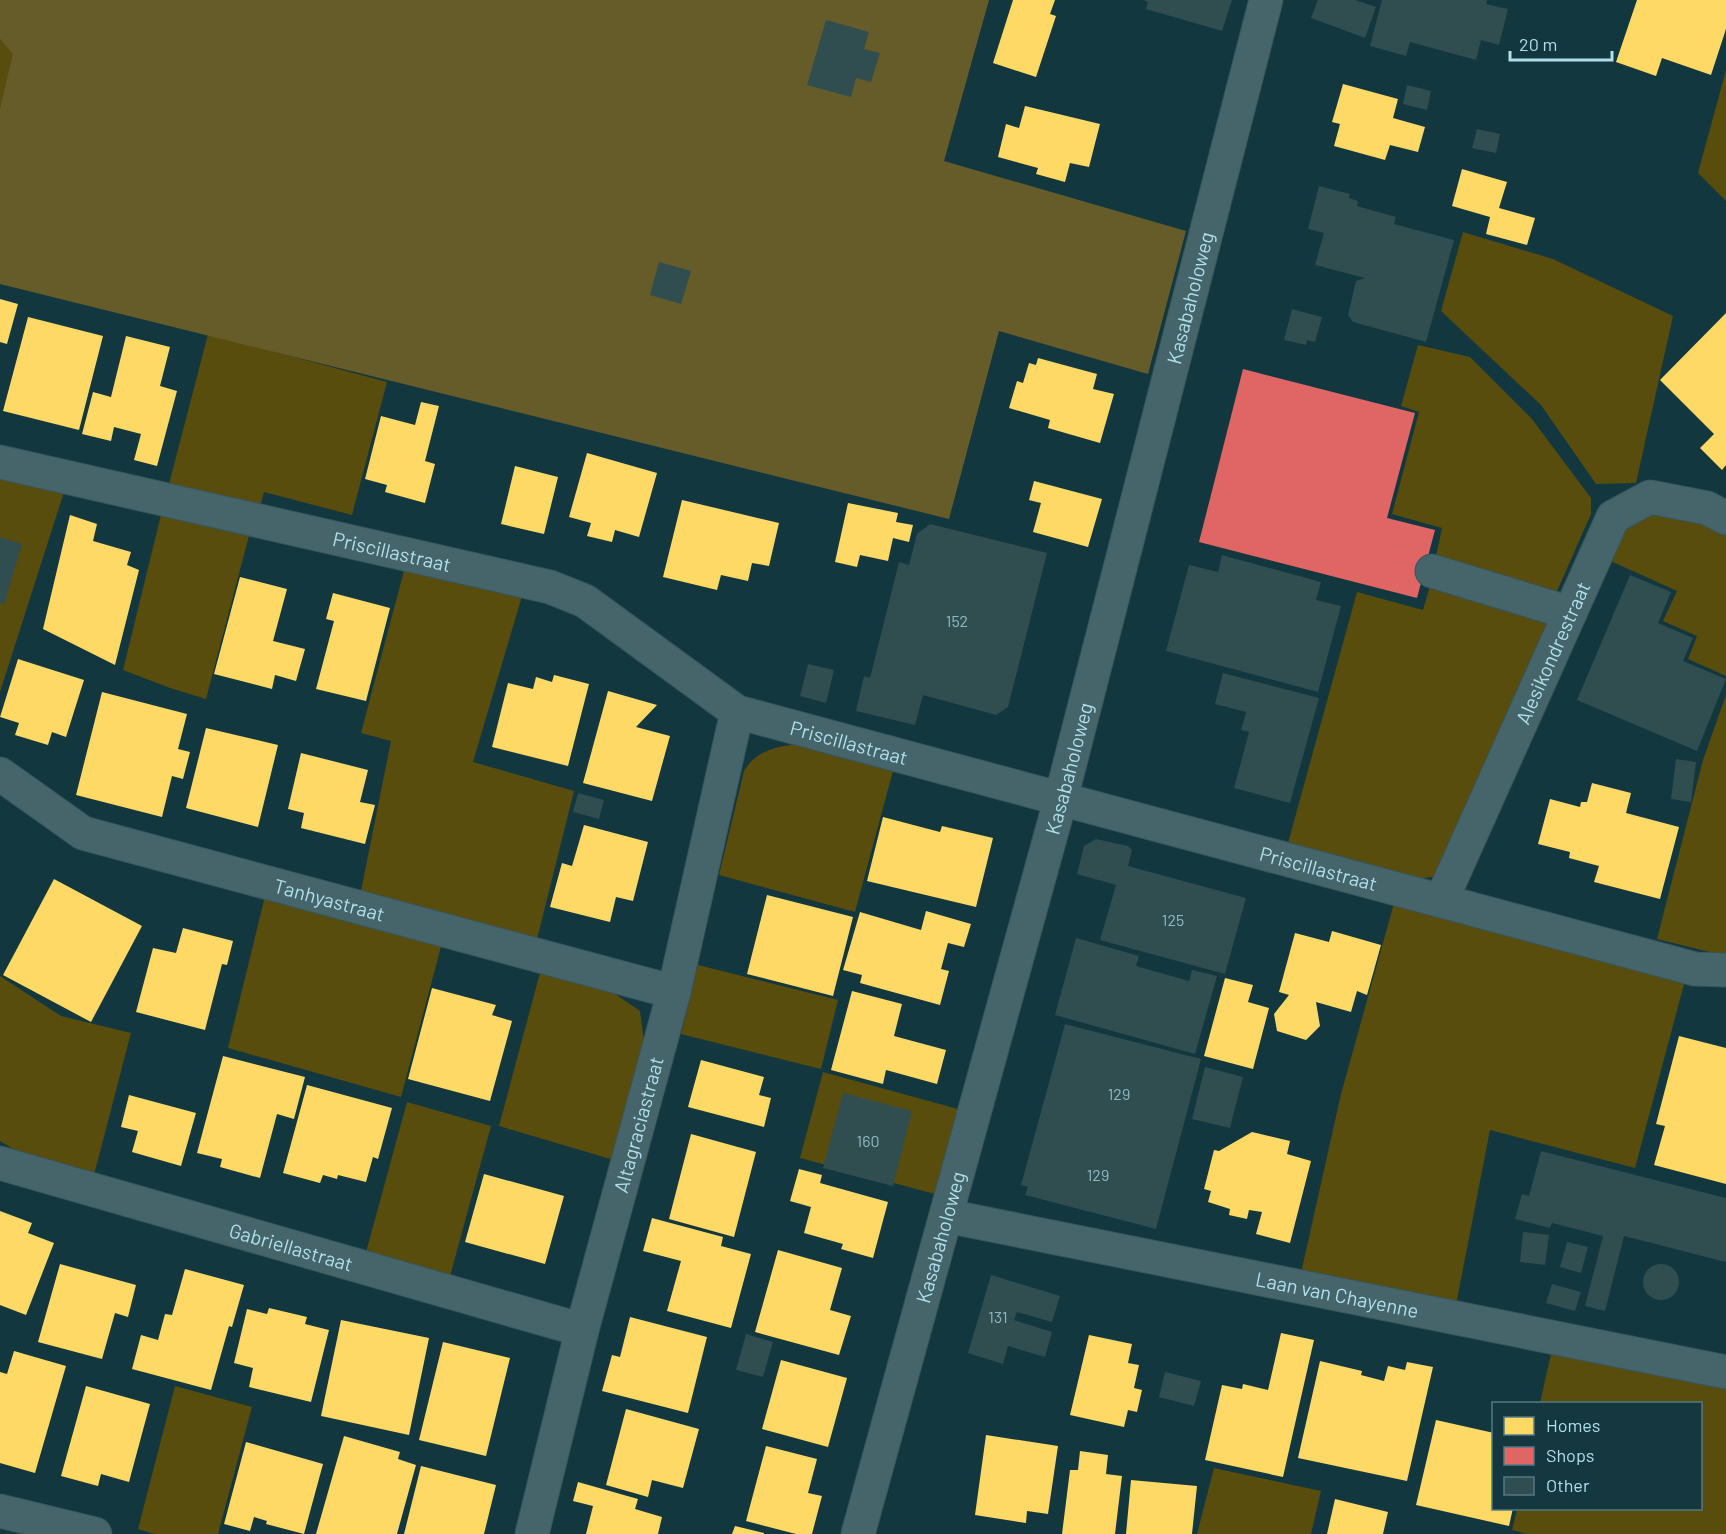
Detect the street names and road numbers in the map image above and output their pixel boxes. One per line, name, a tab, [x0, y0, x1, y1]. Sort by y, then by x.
street label: Kasabaholoweg	[1161, 229, 1218, 366]
street label: Priscillastraat	[331, 526, 453, 576]
street label: Alesikondrestraat	[1510, 578, 1595, 728]
street label: Kasabaholoweg	[1040, 700, 1097, 837]
street label: Priscillastraat	[788, 715, 910, 769]
street label: Priscillastraat	[1257, 841, 1380, 895]
street label: Tanhyastraat	[271, 873, 387, 926]
street label: Altagraciastraat	[608, 1054, 668, 1195]
street label: Kasabaholoweg	[910, 1169, 969, 1306]
street label: Gabriellastraat	[227, 1217, 356, 1276]
street label: Laan van Chayenne	[1254, 1266, 1421, 1322]

